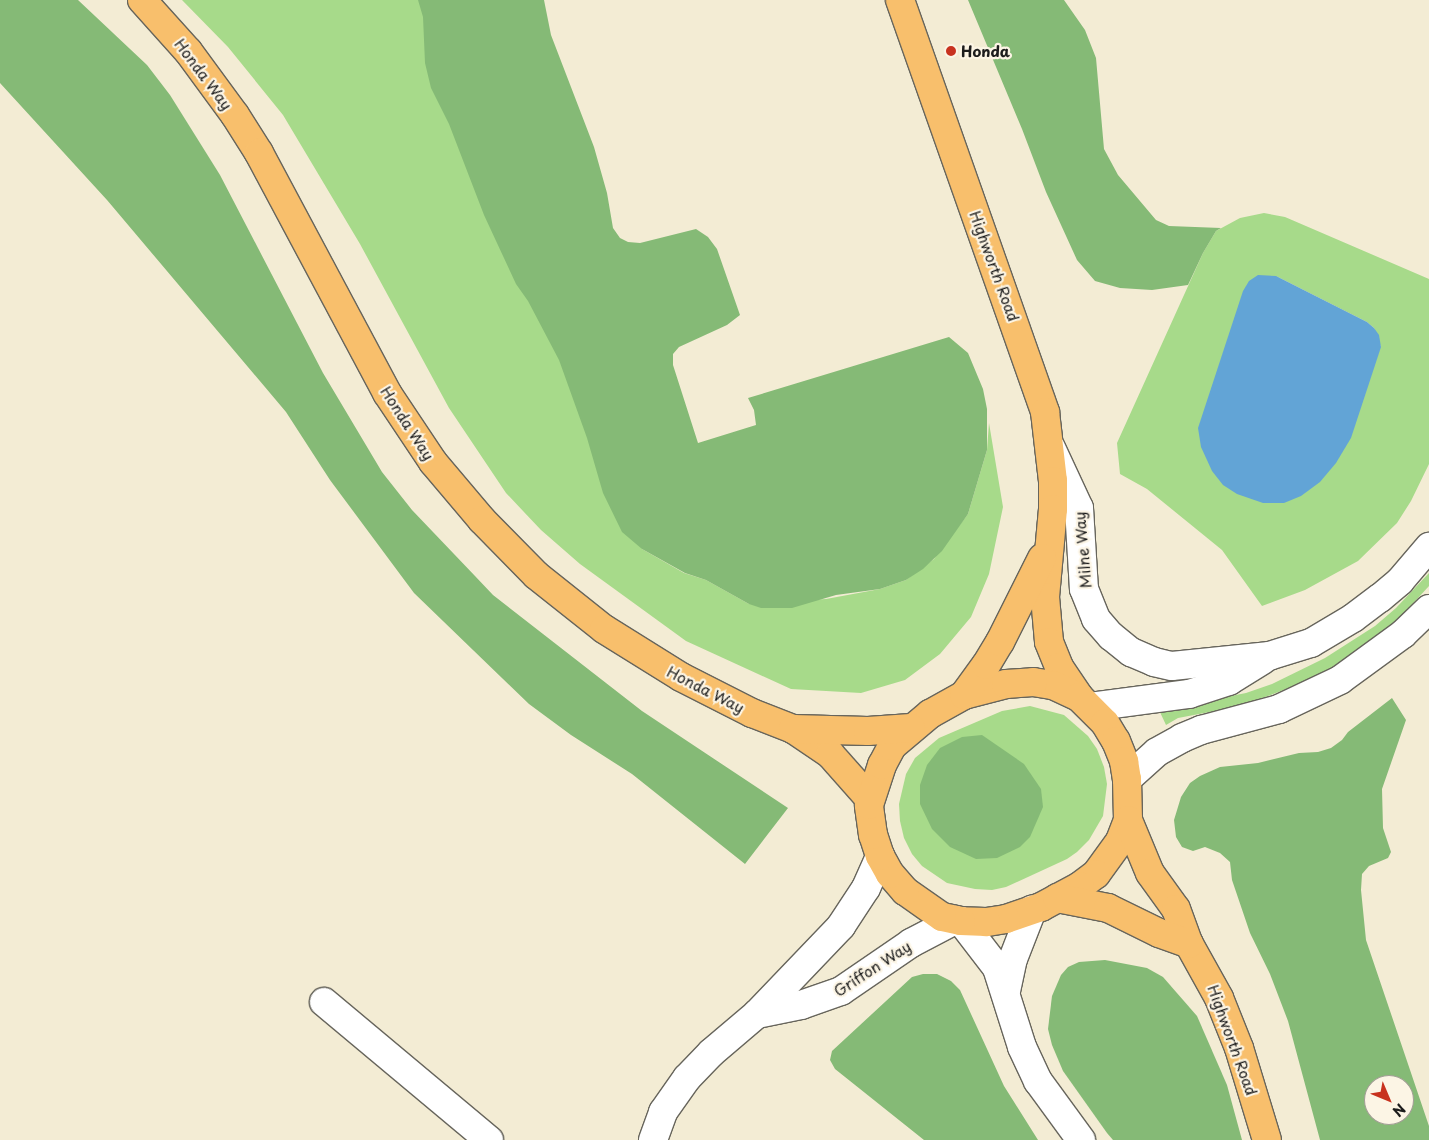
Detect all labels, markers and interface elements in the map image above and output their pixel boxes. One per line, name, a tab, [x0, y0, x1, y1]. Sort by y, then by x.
street label: Honda Way	[172, 35, 236, 113]
place label: Honda	[961, 42, 1010, 60]
marker: Honda	[945, 45, 957, 57]
street label: Highworth Road	[967, 208, 1023, 324]
street label: Honda Way	[378, 383, 438, 463]
street label: Milne Way	[1070, 511, 1094, 589]
street label: Honda Way	[665, 662, 747, 716]
street label: Griffon Way	[830, 936, 914, 1000]
street label: Highworth Road	[1205, 982, 1261, 1098]
north arrow	[1364, 1075, 1414, 1125]
text: N	[1388, 1099, 1411, 1122]

